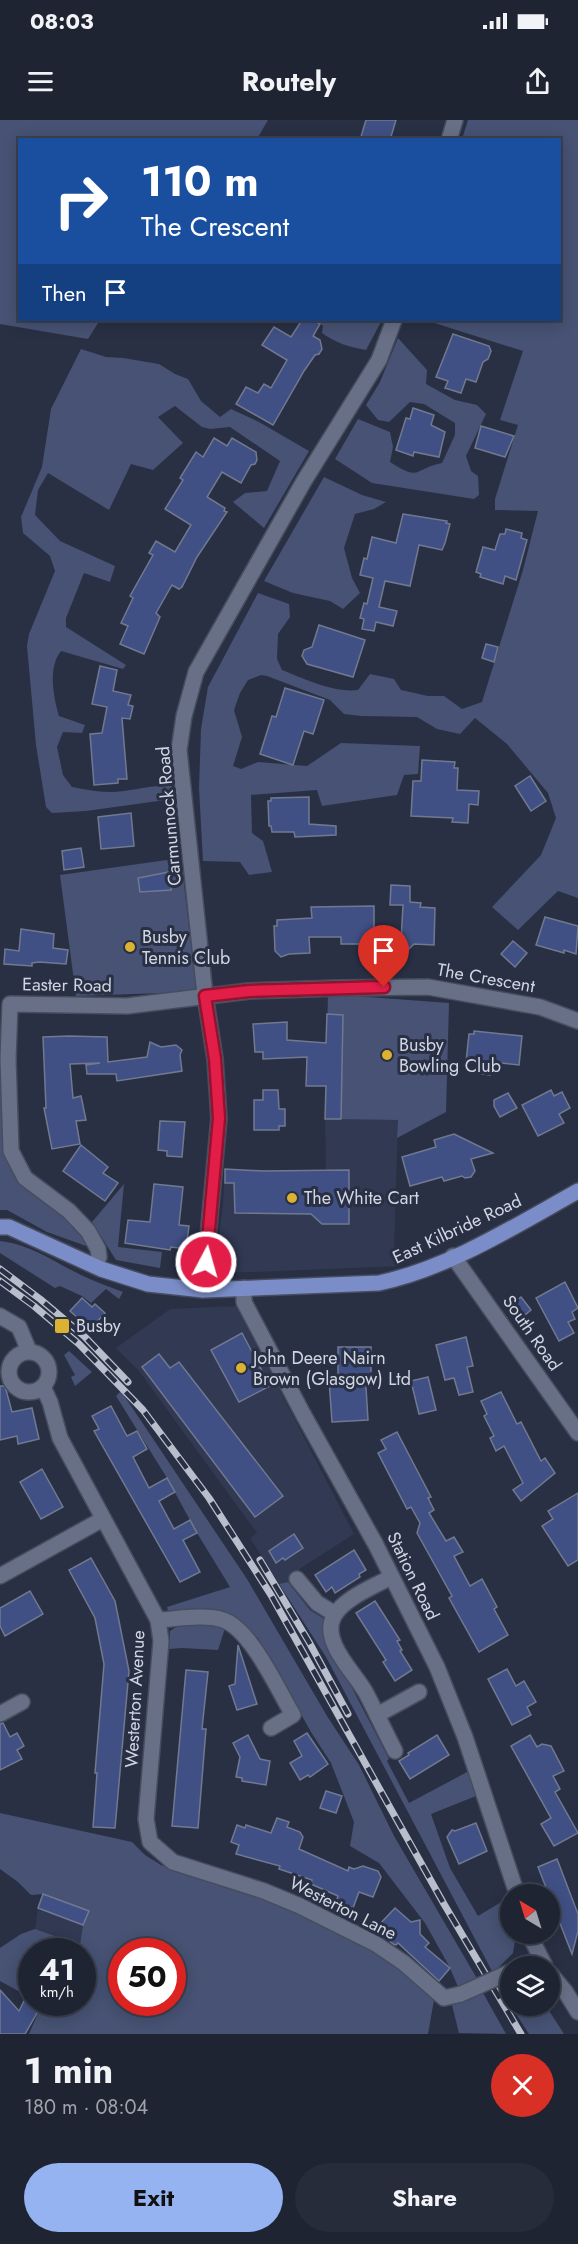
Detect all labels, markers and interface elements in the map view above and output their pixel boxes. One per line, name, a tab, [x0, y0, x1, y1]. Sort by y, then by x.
text: 08:03	[30, 5, 94, 37]
text: Routely	[242, 62, 336, 101]
icon: menu	[24, 65, 57, 98]
icon: share	[521, 65, 554, 98]
text: 110 m	[141, 151, 259, 212]
icon: right	[42, 162, 120, 240]
text: The Crescent	[141, 207, 289, 246]
icon: arrive	[99, 276, 132, 309]
text: Then	[42, 277, 87, 309]
street label: Carmunnock Road	[150, 745, 188, 887]
place label: Busby Tennis Club	[142, 924, 230, 971]
pin	[358, 925, 409, 987]
icon: arrive	[367, 934, 400, 967]
marker: Busby Tennis Club	[123, 940, 137, 954]
street label: The Crescent	[435, 957, 538, 1000]
street label: Easter Road	[22, 971, 112, 999]
place label: Busby Bowling Club	[399, 1032, 501, 1079]
marker: Busby Bowling Club	[380, 1048, 394, 1062]
place label: The White Cart	[304, 1185, 420, 1211]
street label: East Kilbride Road	[388, 1188, 526, 1270]
marker: The White Cart	[285, 1191, 299, 1205]
position arrow	[174, 1230, 238, 1294]
street label: South Road	[496, 1290, 568, 1376]
place label: Busby	[76, 1313, 121, 1339]
marker: Busby	[53, 1317, 71, 1335]
place label: John Deere Nairn Brown (Glasgow) Ltd	[251, 1345, 411, 1392]
marker: John Deere Nairn Brown (Glasgow) Ltd	[234, 1361, 248, 1375]
street label: Station Road	[380, 1527, 446, 1625]
street label: Westerton Avenue	[118, 1630, 152, 1768]
street label: Westerton Lane	[285, 1870, 401, 1946]
north arrow	[500, 1884, 560, 1944]
map controls	[500, 1884, 560, 2016]
speed limit sign: 50	[108, 1938, 186, 2016]
text: 41	[39, 1948, 75, 1991]
button: layers	[500, 1956, 560, 2016]
text: km/h	[40, 1981, 74, 2003]
text: 1 min	[24, 2044, 113, 2096]
button: close	[491, 2054, 554, 2117]
text: 180 m · 08:04	[24, 2093, 148, 2122]
button: Exit	[24, 2163, 283, 2232]
button: Share	[295, 2163, 554, 2232]

